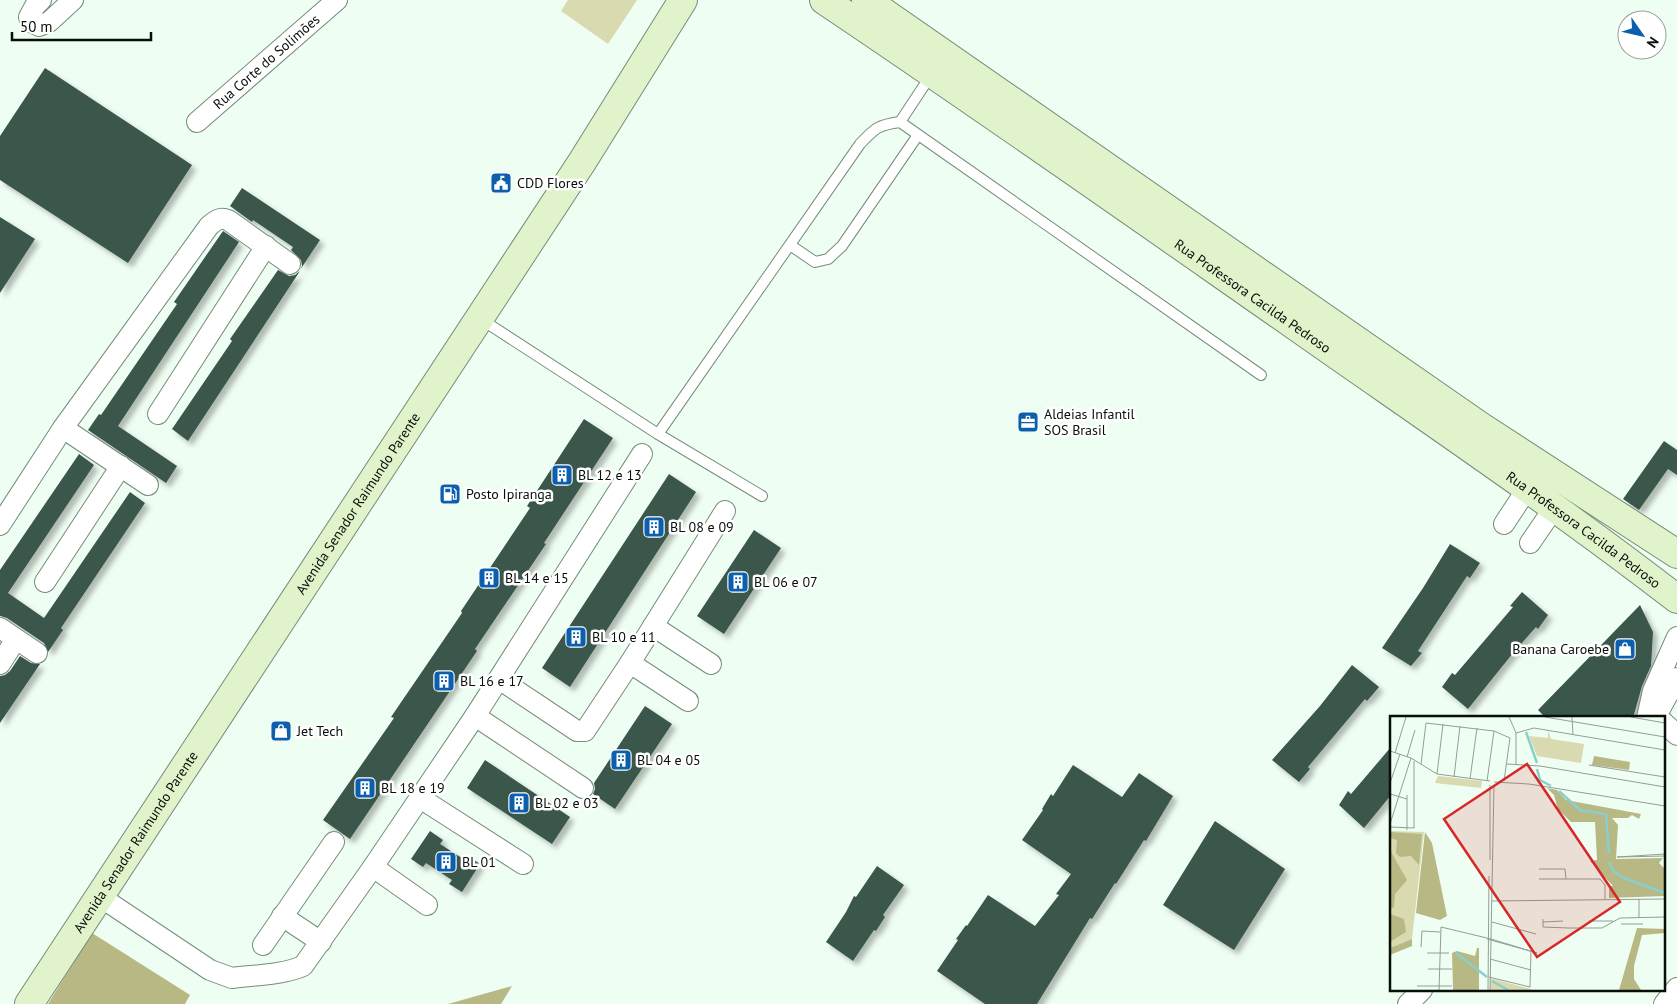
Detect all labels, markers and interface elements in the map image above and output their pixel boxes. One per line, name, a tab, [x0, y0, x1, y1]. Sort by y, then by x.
scale bar	[12, 10, 151, 42]
street label: Rua Corte do Solimões	[209, 10, 323, 113]
north arrow	[1617, 10, 1667, 60]
text: 50 m	[20, 17, 53, 36]
text: N	[1643, 33, 1663, 51]
public building icon: CDD Flores	[489, 171, 513, 195]
place label: CDD Flores	[517, 174, 584, 192]
street label: Rua Professora Cacilda Pedroso	[1171, 235, 1334, 357]
place label: Aldeias Infantil SOS Brasil	[1044, 405, 1135, 439]
street label: Avenida Senador Raimundo Parente	[292, 409, 424, 598]
office icon: Aldeias Infantil SOS Brasil	[1016, 410, 1040, 434]
building icon: BL 12 e 13	[550, 463, 574, 487]
place label: BL 12 e 13	[578, 466, 642, 484]
street label: Rua Professora Cacilda Pedroso	[1503, 467, 1664, 592]
fuel station icon: Posto Ipiranga	[438, 482, 462, 506]
place label: Posto Ipiranga	[466, 485, 552, 503]
building icon: BL 08 e 09	[642, 515, 666, 539]
place label: BL 08 e 09	[670, 518, 734, 536]
building icon: BL 14 e 15	[477, 566, 501, 590]
place label: BL 14 e 15	[505, 569, 569, 587]
building icon: BL 06 e 07	[726, 570, 750, 594]
place label: BL 06 e 07	[754, 573, 818, 591]
building icon: BL 10 e 11	[564, 625, 588, 649]
place label: BL 10 e 11	[592, 628, 656, 646]
shop icon: Banana Caroebe	[1613, 637, 1637, 661]
place label: Banana Caroebe	[1512, 640, 1609, 658]
building icon: BL 16 e 17	[432, 669, 456, 693]
place label: BL 16 e 17	[460, 672, 524, 690]
inset map	[1390, 716, 1664, 992]
shop icon: Jet Tech	[269, 719, 293, 743]
place label: Jet Tech	[296, 722, 343, 740]
street label: Avenida Senador Raimundo Parente	[69, 748, 202, 936]
building icon: BL 04 e 05	[609, 748, 633, 772]
place label: BL 04 e 05	[637, 751, 701, 769]
building icon: BL 18 e 19	[353, 776, 377, 800]
place label: BL 18 e 19	[381, 779, 445, 797]
building icon: BL 02 e 03	[507, 791, 531, 815]
place label: BL 02 e 03	[535, 794, 599, 812]
building icon: BL 01	[434, 850, 458, 874]
place label: BL 01	[462, 853, 496, 871]

